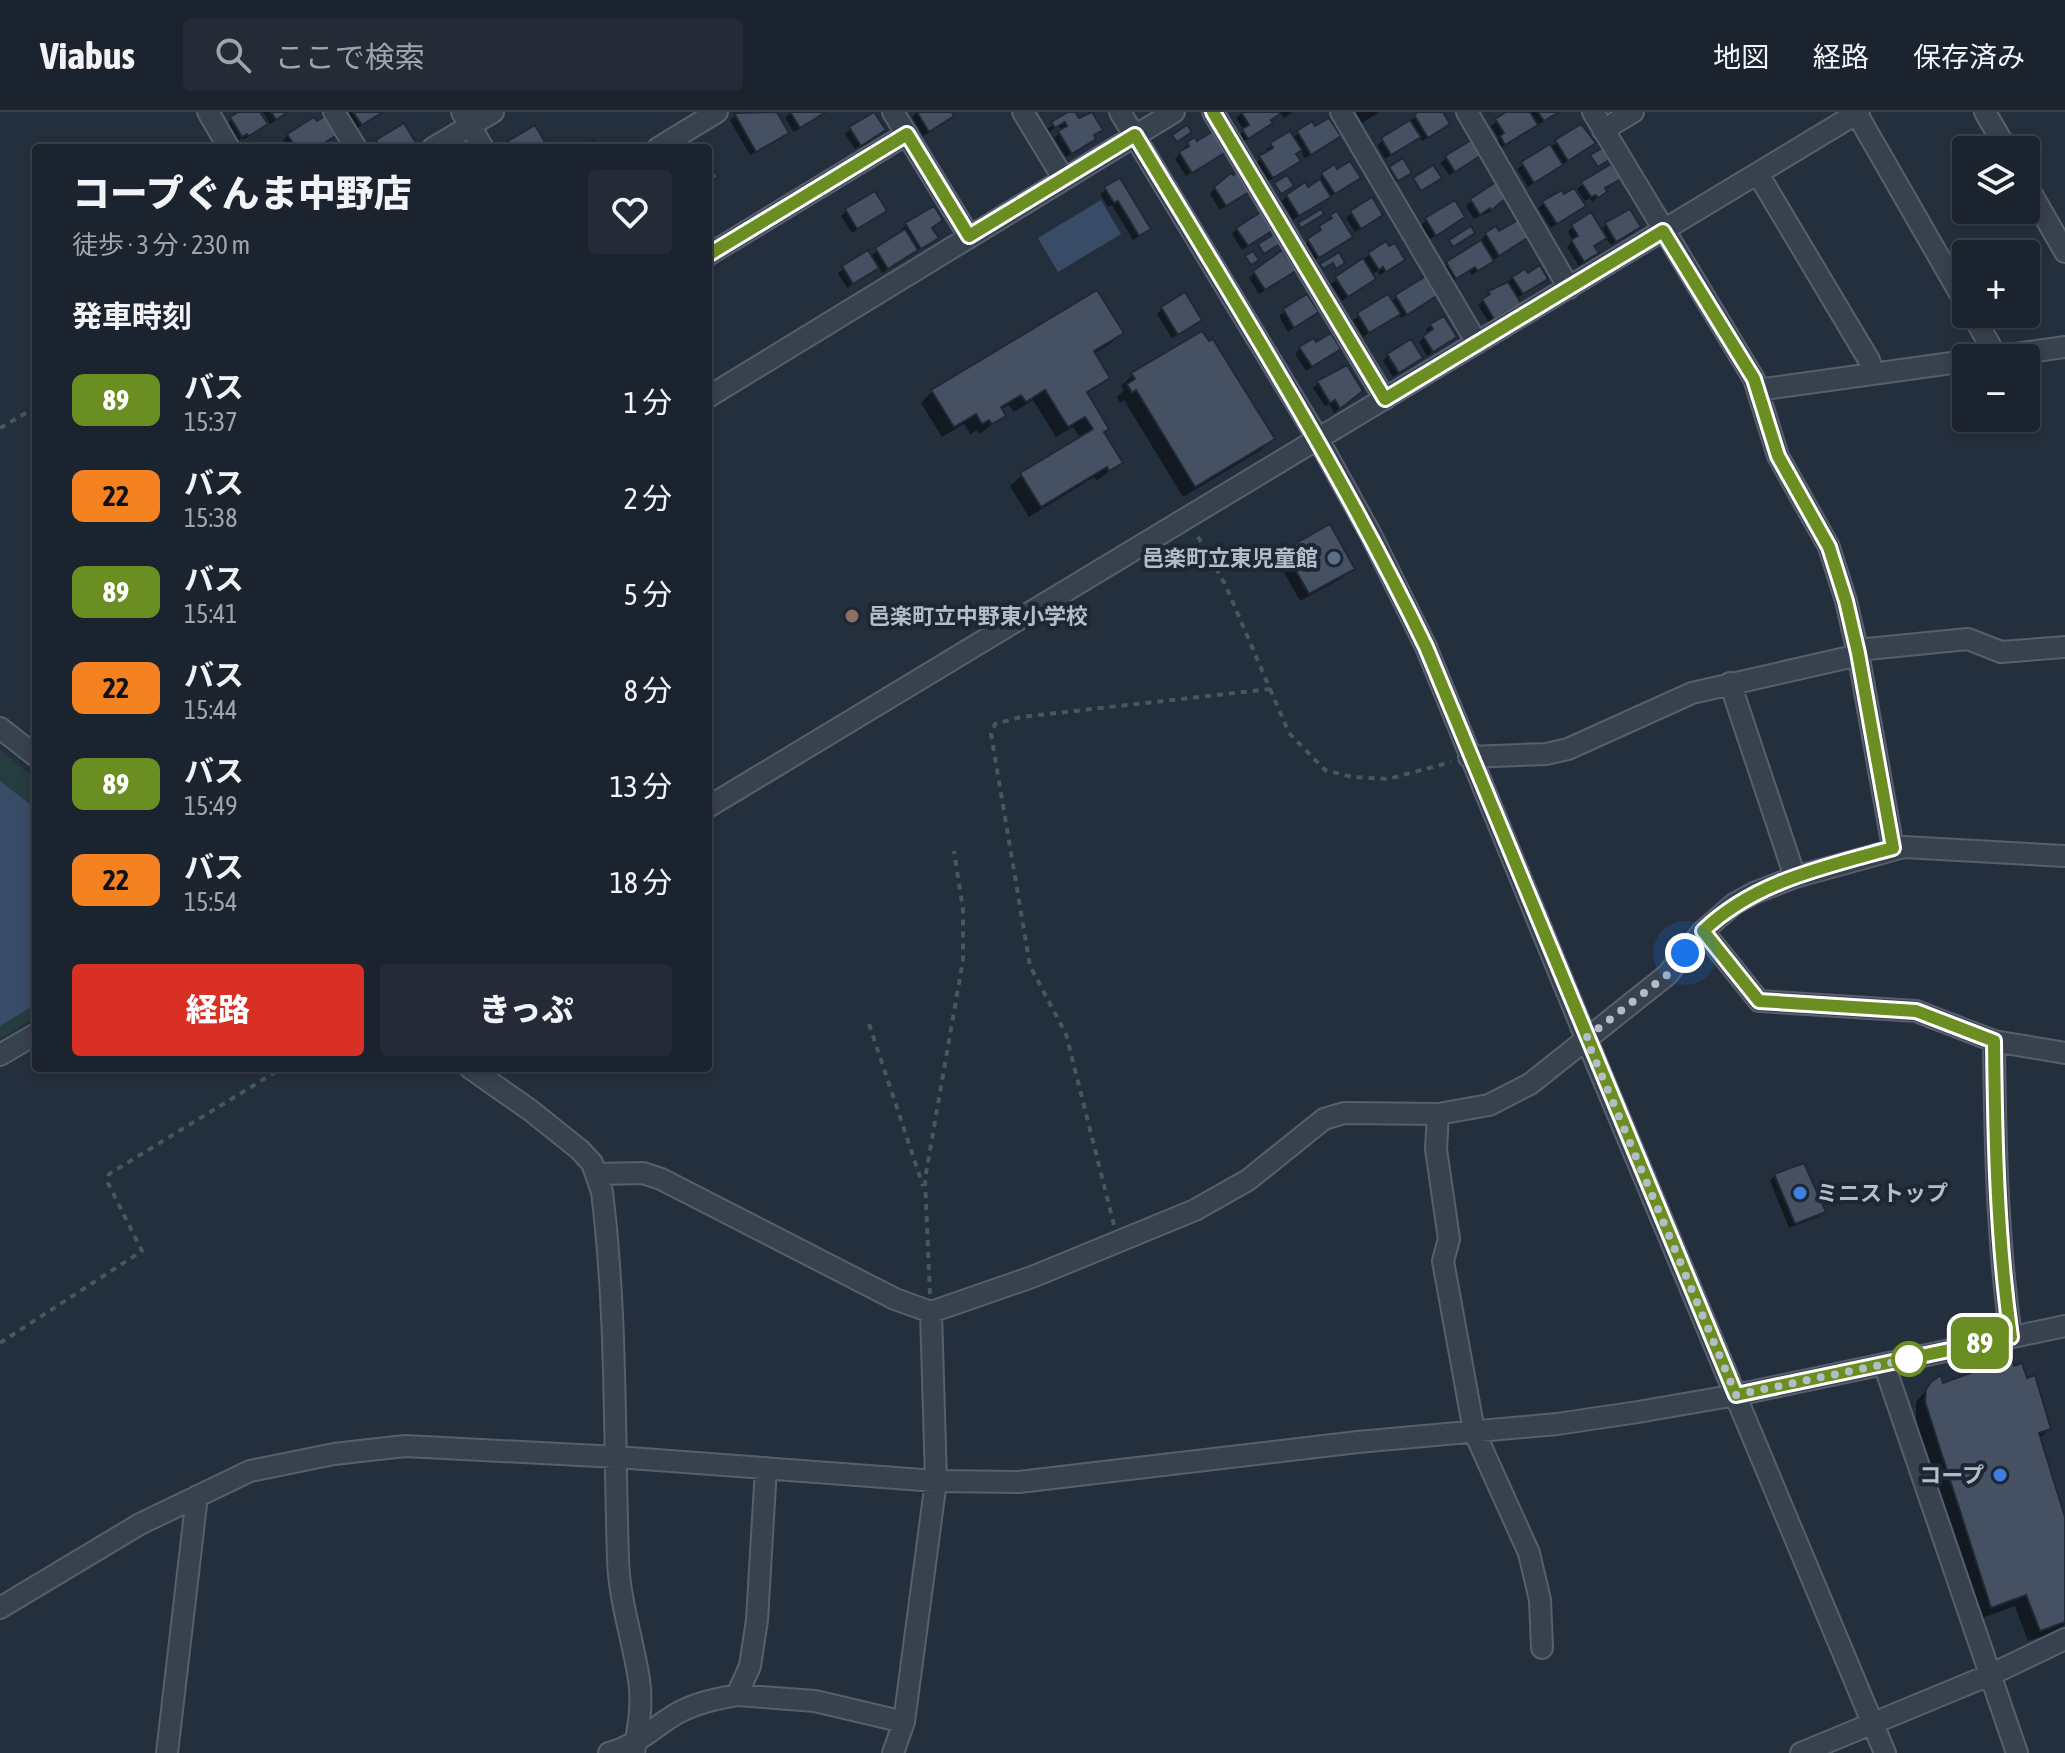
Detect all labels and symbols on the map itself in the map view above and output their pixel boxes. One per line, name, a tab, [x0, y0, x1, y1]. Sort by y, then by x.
place label: 邑楽町立東児童館	[1142, 545, 1318, 571]
marker: 邑楽町立東児童館	[1325, 549, 1343, 567]
place label: 邑楽町立中野東小学校	[868, 603, 1088, 629]
marker: 邑楽町立中野東小学校	[843, 607, 861, 625]
your location	[1665, 933, 1705, 973]
place label: ミニストップ	[1816, 1180, 1948, 1206]
marker: ミニストップ	[1791, 1184, 1809, 1202]
line badge: 89	[1944, 1317, 2016, 1369]
unlabelled marker	[1892, 1342, 1926, 1376]
place label: コープ	[1919, 1462, 1984, 1488]
marker: コープ	[1991, 1466, 2009, 1484]

